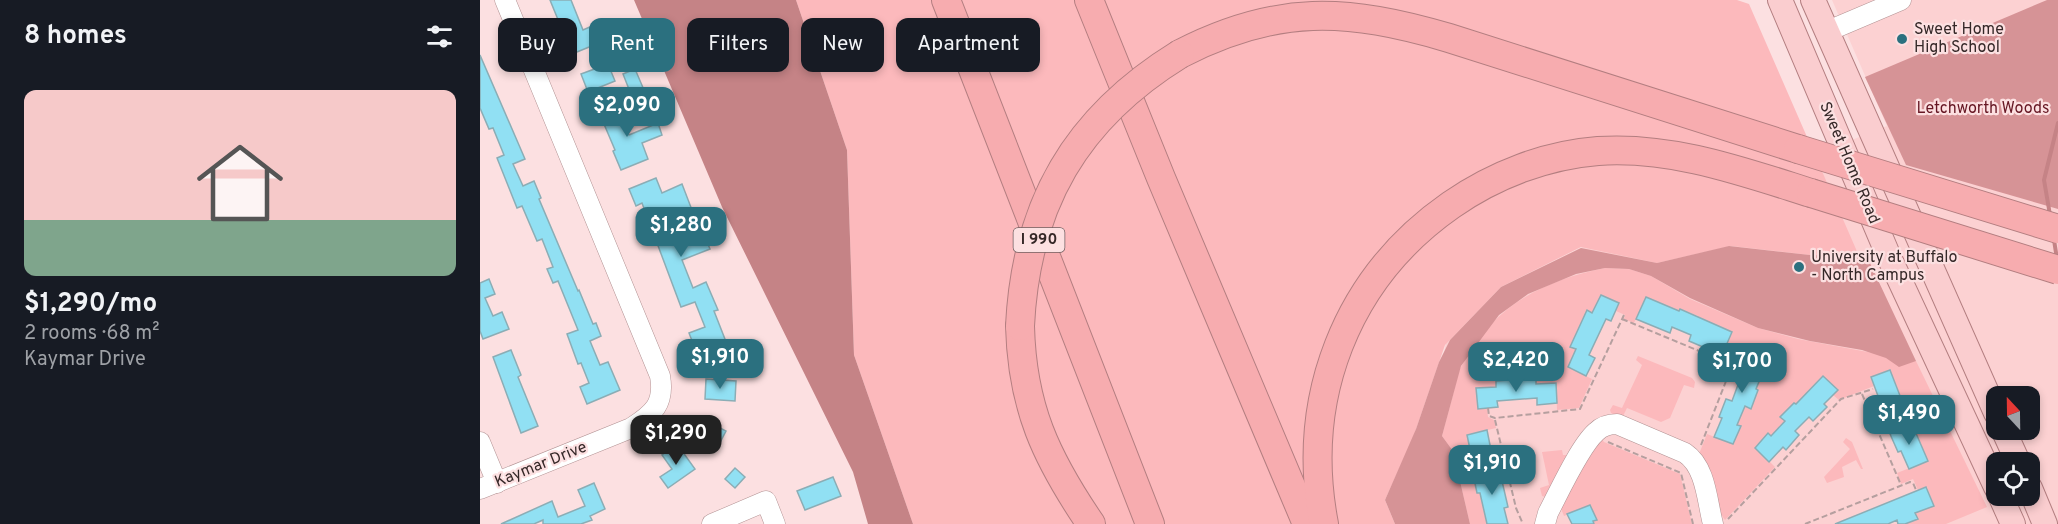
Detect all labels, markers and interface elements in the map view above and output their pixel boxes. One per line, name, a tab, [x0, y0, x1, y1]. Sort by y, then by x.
chip: Buy	[498, 18, 577, 72]
chip: Rent	[589, 18, 675, 72]
chip: Filters	[687, 18, 789, 72]
chip: New	[801, 18, 884, 72]
chip: Apartment	[896, 18, 1040, 72]
text: 8 homes	[24, 20, 127, 53]
icon: filters	[423, 20, 456, 53]
place label: Sweet Home High School	[1914, 20, 2004, 58]
marker: Sweet Home High School	[1895, 32, 1909, 46]
pin: $2,090	[578, 87, 676, 138]
text: $2,090	[593, 93, 661, 119]
street label: Sweet Home Road	[1814, 99, 1884, 227]
park label: Letchworth Woods	[1917, 99, 2049, 119]
icon: home	[186, 129, 294, 237]
pin: $1,280	[632, 207, 730, 258]
text: $1,280	[650, 213, 712, 239]
road number: I 990	[1014, 228, 1064, 252]
place label: University at Buffalo - North Campus	[1811, 248, 1957, 286]
marker: University at Buffalo - North Campus	[1792, 260, 1806, 274]
text: $1,290/mo	[24, 288, 157, 321]
text: 2 rooms · 68 m²	[24, 321, 160, 347]
pin: $1,910	[671, 339, 769, 390]
pin: $2,420	[1467, 342, 1565, 393]
pin: $1,700	[1693, 343, 1791, 394]
text: $1,910	[691, 345, 749, 371]
text: Kaymar Drive	[24, 347, 146, 373]
text: $2,420	[1482, 348, 1550, 374]
text: $1,700	[1712, 349, 1772, 375]
north arrow	[1986, 386, 2040, 440]
map controls	[1986, 386, 2040, 506]
pin: $1,490	[1860, 395, 1958, 446]
text: $1,490	[1877, 401, 1941, 427]
pin: $1,290	[627, 415, 725, 466]
text: $1,290	[645, 421, 708, 447]
street label: Kaymar Drive	[492, 437, 590, 493]
pin: $1,910	[1443, 445, 1541, 496]
text: $1,910	[1463, 451, 1521, 477]
button: locate	[1986, 452, 2040, 506]

